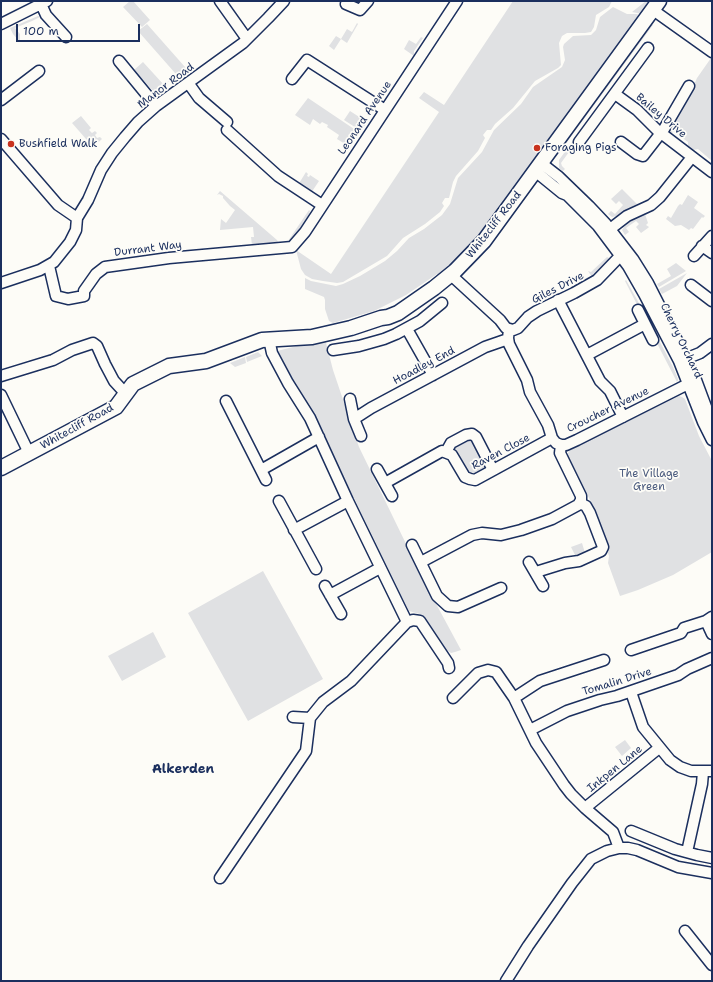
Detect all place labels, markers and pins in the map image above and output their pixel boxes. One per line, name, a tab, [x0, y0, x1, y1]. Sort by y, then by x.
place label: Bushfield Walk	[19, 137, 97, 151]
marker: Bushfield Walk	[6, 139, 16, 149]
place label: Foraging Pigs	[545, 141, 617, 155]
marker: Foraging Pigs	[532, 143, 542, 153]

